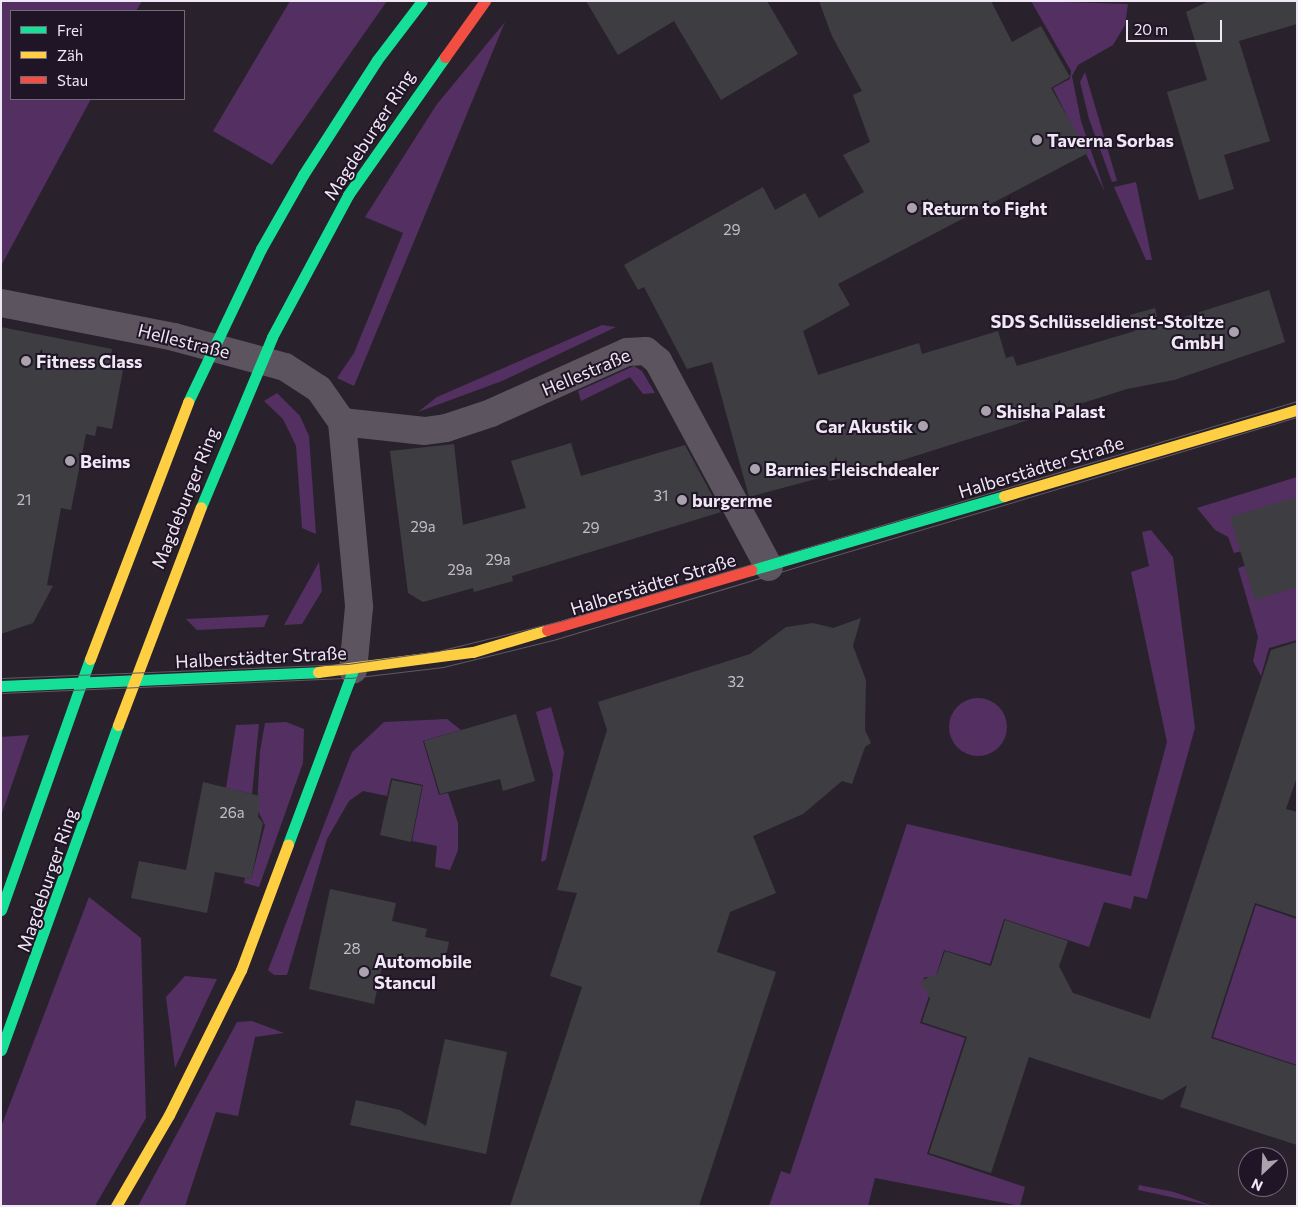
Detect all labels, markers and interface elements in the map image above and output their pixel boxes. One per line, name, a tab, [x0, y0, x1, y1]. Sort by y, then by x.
legend	[10, 10, 185, 100]
scale bar	[1128, 10, 1224, 42]
text: 20 m	[1134, 20, 1168, 38]
text: Frei	[57, 21, 83, 39]
text: Zäh	[57, 46, 83, 64]
street label: Magdeburger Ring	[319, 66, 419, 204]
text: Stau	[57, 71, 88, 89]
place label: Taverna Sorbas	[1047, 129, 1174, 151]
marker: Taverna Sorbas	[1031, 134, 1043, 146]
place label: Return to Fight	[922, 197, 1047, 219]
marker: Return to Fight	[906, 202, 918, 214]
house number: 29	[723, 221, 741, 239]
place label: SDS Schlüsseldienst-Stoltze GmbH	[990, 311, 1224, 354]
street label: Hellestraße	[136, 319, 232, 363]
marker: SDS Schlüsseldienst-Stoltze GmbH	[1228, 326, 1240, 338]
street label: Hellestraße	[539, 344, 633, 400]
place label: Fitness Class	[36, 350, 142, 372]
marker: Fitness Class	[20, 355, 32, 367]
place label: Shisha Palast	[996, 400, 1105, 422]
marker: Shisha Palast	[980, 405, 992, 417]
place label: Car Akustik	[816, 415, 913, 437]
marker: Car Akustik	[917, 420, 929, 432]
street label: Magdeburger Ring	[147, 424, 223, 572]
street label: Halberstädter Straße	[956, 432, 1126, 502]
place label: Beims	[80, 450, 130, 472]
marker: Beims	[64, 455, 76, 467]
place label: Barnies Fleischdealer	[765, 458, 939, 480]
marker: Barnies Fleischdealer	[749, 463, 761, 475]
house number: 31	[654, 487, 668, 505]
place label: burgerme	[692, 489, 772, 511]
house number: 21	[17, 491, 31, 509]
marker: burgerme	[676, 494, 688, 506]
house number: 29a	[410, 518, 436, 536]
house number: 29	[582, 519, 600, 537]
street label: Halberstädter Straße	[568, 549, 738, 619]
house number: 29a	[485, 551, 511, 569]
house number: 29a	[447, 561, 473, 579]
street label: Halberstädter Straße	[175, 642, 347, 672]
house number: 32	[728, 673, 744, 691]
house number: 26a	[219, 804, 245, 822]
street label: Magdeburger Ring	[12, 805, 82, 955]
house number: 28	[343, 940, 361, 958]
place label: Automobile Stancul	[374, 951, 472, 994]
marker: Automobile Stancul	[358, 966, 370, 978]
north arrow	[1238, 1147, 1288, 1197]
text: N	[1249, 1175, 1265, 1195]

